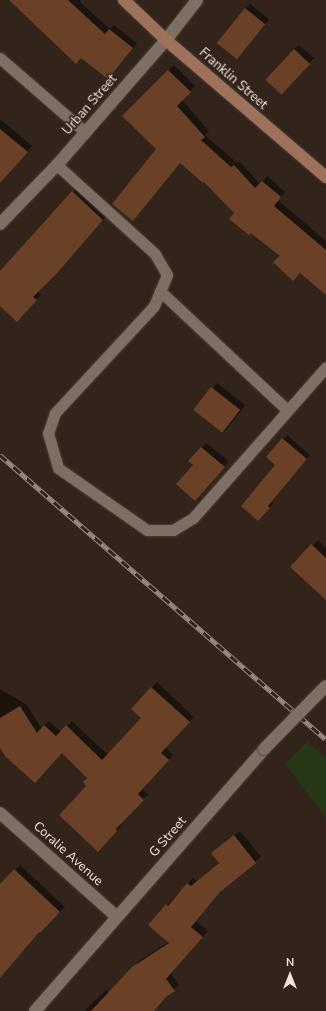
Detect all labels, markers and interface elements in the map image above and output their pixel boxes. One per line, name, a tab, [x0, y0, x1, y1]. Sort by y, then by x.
street label: Franklin Street	[196, 45, 270, 113]
street label: Urban Street	[60, 72, 120, 138]
street label: G Street	[146, 814, 190, 860]
street label: Coralie Avenue	[30, 819, 106, 889]
north arrow	[270, 955, 310, 995]
text: N	[286, 955, 294, 970]

